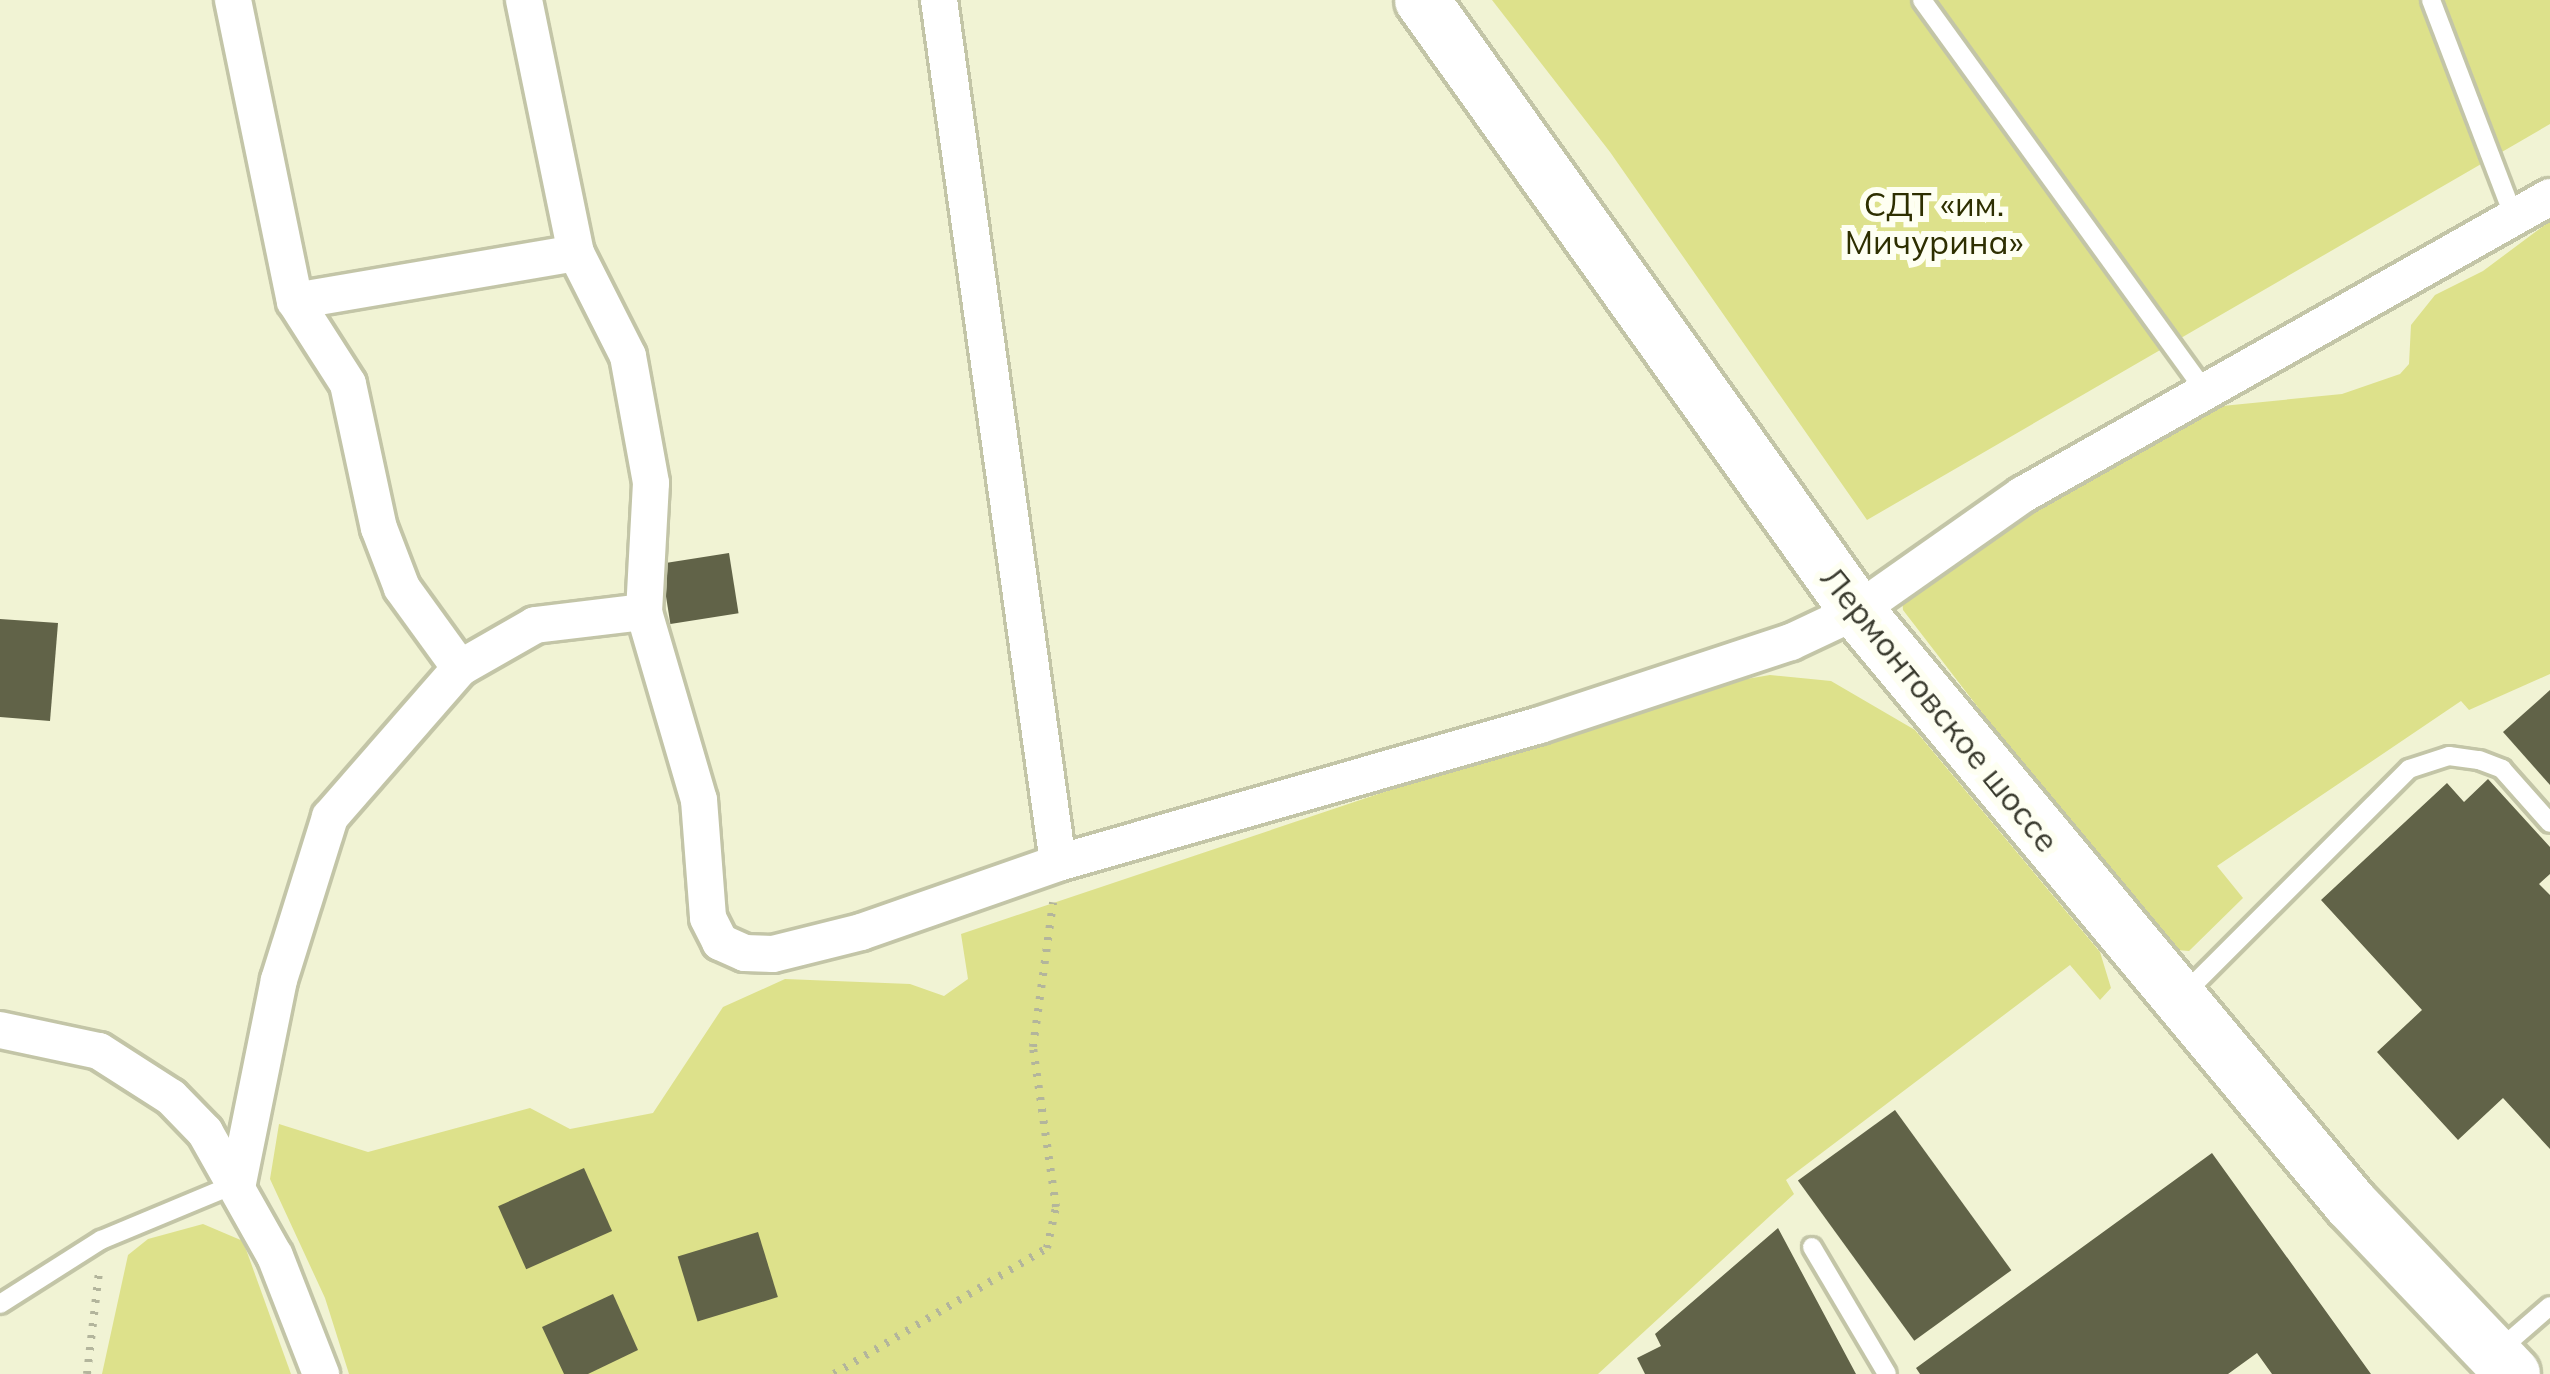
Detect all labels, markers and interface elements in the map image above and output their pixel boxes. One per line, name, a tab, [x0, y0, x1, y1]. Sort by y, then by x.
park label: СДТ «им. Мичурина»	[1845, 184, 2023, 262]
street label: Лермонтовское шоссе	[1813, 558, 2067, 860]

